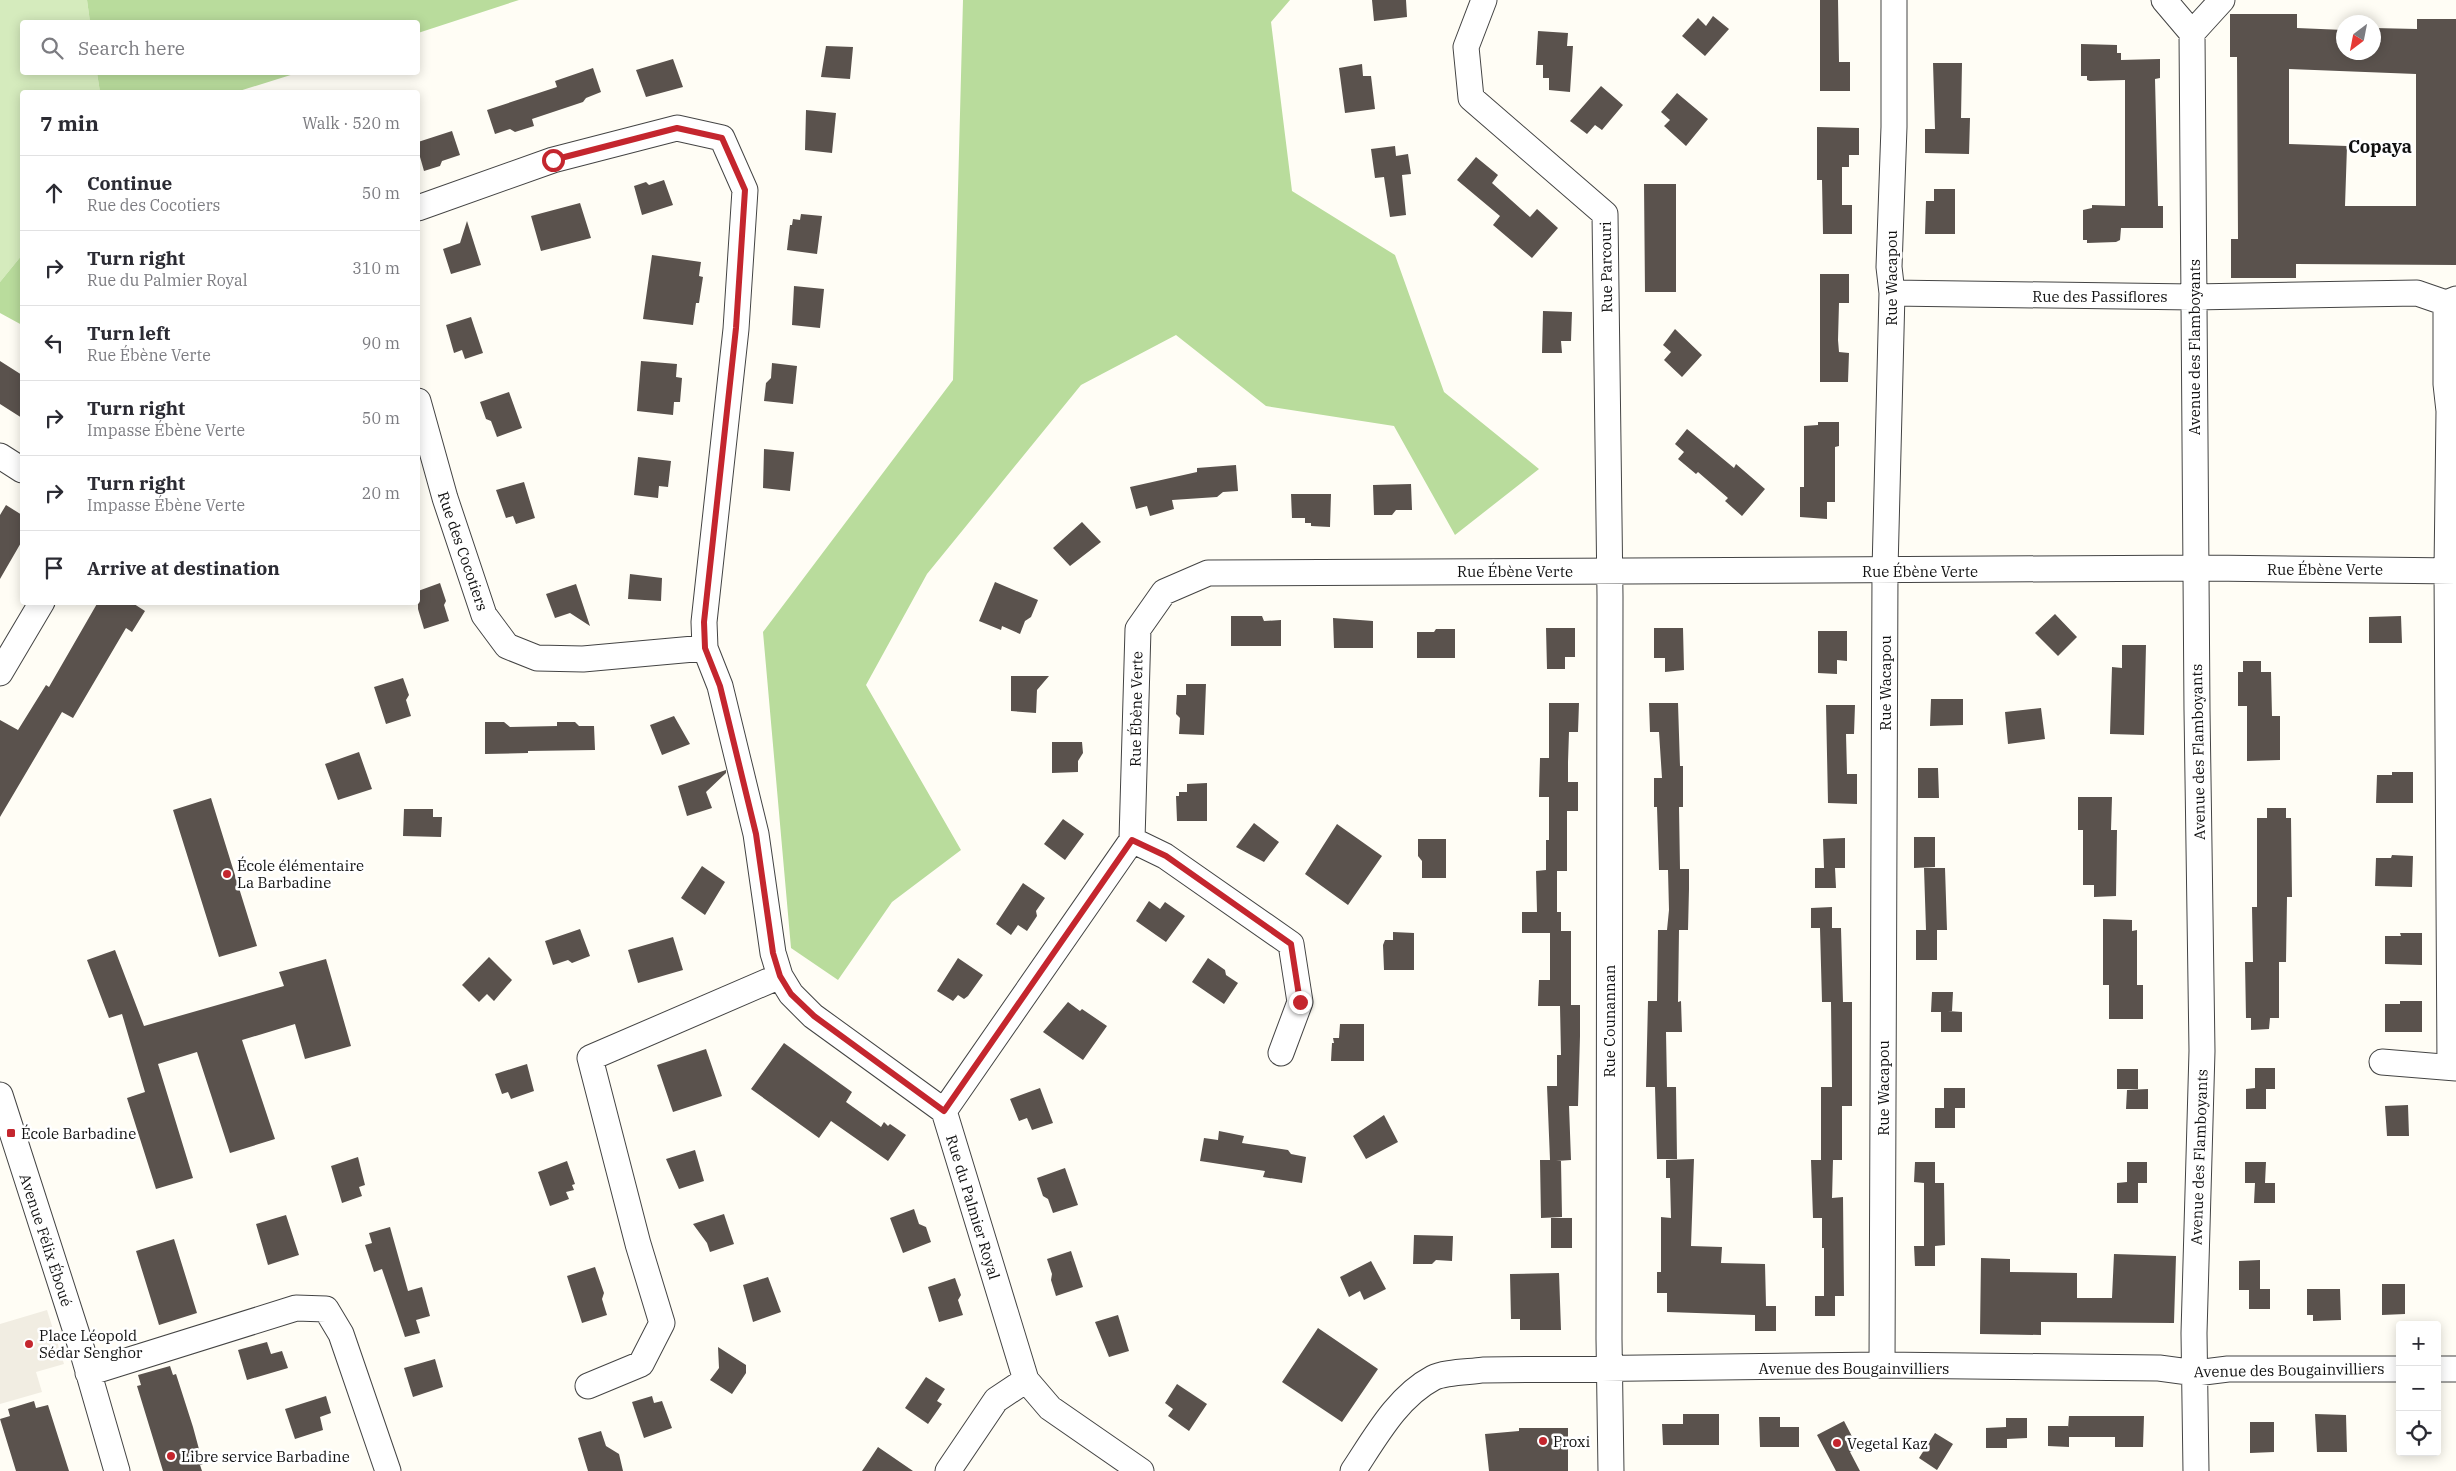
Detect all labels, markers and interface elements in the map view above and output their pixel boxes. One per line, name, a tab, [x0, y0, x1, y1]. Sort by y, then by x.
north arrow	[2336, 15, 2381, 60]
search box	[20, 20, 420, 75]
icon: search	[38, 34, 66, 62]
text: Search here	[78, 36, 185, 60]
text: 7 min	[40, 109, 99, 137]
text: Walk · 520 m	[302, 113, 400, 133]
district label: Copaya	[2348, 135, 2412, 158]
route start	[542, 149, 565, 172]
text: Continue	[87, 171, 172, 195]
icon: ahead	[40, 179, 68, 207]
text: 50 m	[362, 183, 400, 203]
text: Rue des Cocotiers	[87, 195, 220, 215]
street label: Rue Parcouri	[1596, 221, 1616, 313]
street label: Rue Wacapou	[1882, 230, 1901, 326]
text: Turn right	[87, 246, 185, 270]
icon: right	[40, 254, 68, 282]
text: 310 m	[352, 258, 400, 278]
street label: Avenue des Flamboyants	[2185, 259, 2204, 435]
text: Rue du Palmier Royal	[87, 270, 248, 290]
street label: Rue des Passiflores	[2032, 287, 2168, 306]
text: Turn left	[87, 321, 170, 345]
icon: left	[40, 329, 68, 357]
text: 90 m	[362, 333, 400, 353]
text: Rue Ébène Verte	[87, 345, 211, 365]
text: Turn right	[87, 396, 185, 420]
icon: right	[40, 404, 68, 432]
text: 50 m	[362, 408, 400, 428]
text: Impasse Ébène Verte	[87, 420, 245, 440]
text: Turn right	[87, 471, 185, 495]
icon: right	[40, 479, 68, 507]
text: 20 m	[362, 483, 400, 503]
street label: Rue des Cocotiers	[434, 489, 492, 613]
text: Impasse Ébène Verte	[87, 495, 245, 515]
icon: arrive	[40, 554, 68, 582]
text: Arrive at destination	[87, 556, 280, 580]
street label: Rue Ébène Verte	[2267, 560, 2383, 579]
street label: Rue Ébène Verte	[1457, 562, 1573, 581]
street label: Rue Ébène Verte	[1862, 562, 1978, 581]
street label: Rue Wacapou	[1876, 635, 1895, 731]
street label: Rue Ébène Verte	[1125, 651, 1147, 767]
street label: Avenue des Flamboyants	[2187, 664, 2209, 840]
place label: École élémentaire La Barbadine	[237, 856, 364, 892]
marker: École élémentaire La Barbadine	[221, 868, 233, 880]
street label: Rue Counannan	[1600, 964, 1619, 1077]
route end	[1289, 991, 1312, 1014]
street label: Rue Wacapou	[1874, 1040, 1893, 1136]
street label: Avenue des Flamboyants	[2186, 1069, 2212, 1245]
place label: École Barbadine	[21, 1124, 136, 1143]
marker: École Barbadine	[5, 1127, 17, 1139]
street label: Rue du Palmier Royal	[942, 1132, 1004, 1282]
street label: Avenue Félix Éboué	[16, 1171, 76, 1309]
map controls	[2396, 1321, 2441, 1456]
button: +	[2396, 1321, 2441, 1366]
place label: Place Léopold Sédar Senghor	[39, 1326, 143, 1362]
marker: Place Léopold Sédar Senghor	[23, 1338, 35, 1350]
street label: Avenue des Bougainvilliers	[1759, 1359, 1949, 1378]
street label: Avenue des Bougainvilliers	[2193, 1359, 2385, 1381]
button: −	[2396, 1366, 2441, 1411]
button: locate	[2396, 1411, 2441, 1456]
place label: Proxi	[1553, 1432, 1590, 1451]
place label: Vegetal Kaz	[1847, 1434, 1928, 1453]
marker: Proxi	[1537, 1435, 1549, 1447]
marker: Vegetal Kaz	[1831, 1437, 1843, 1449]
place label: Libre service Barbadine	[181, 1447, 350, 1466]
marker: Libre service Barbadine	[165, 1450, 177, 1462]

